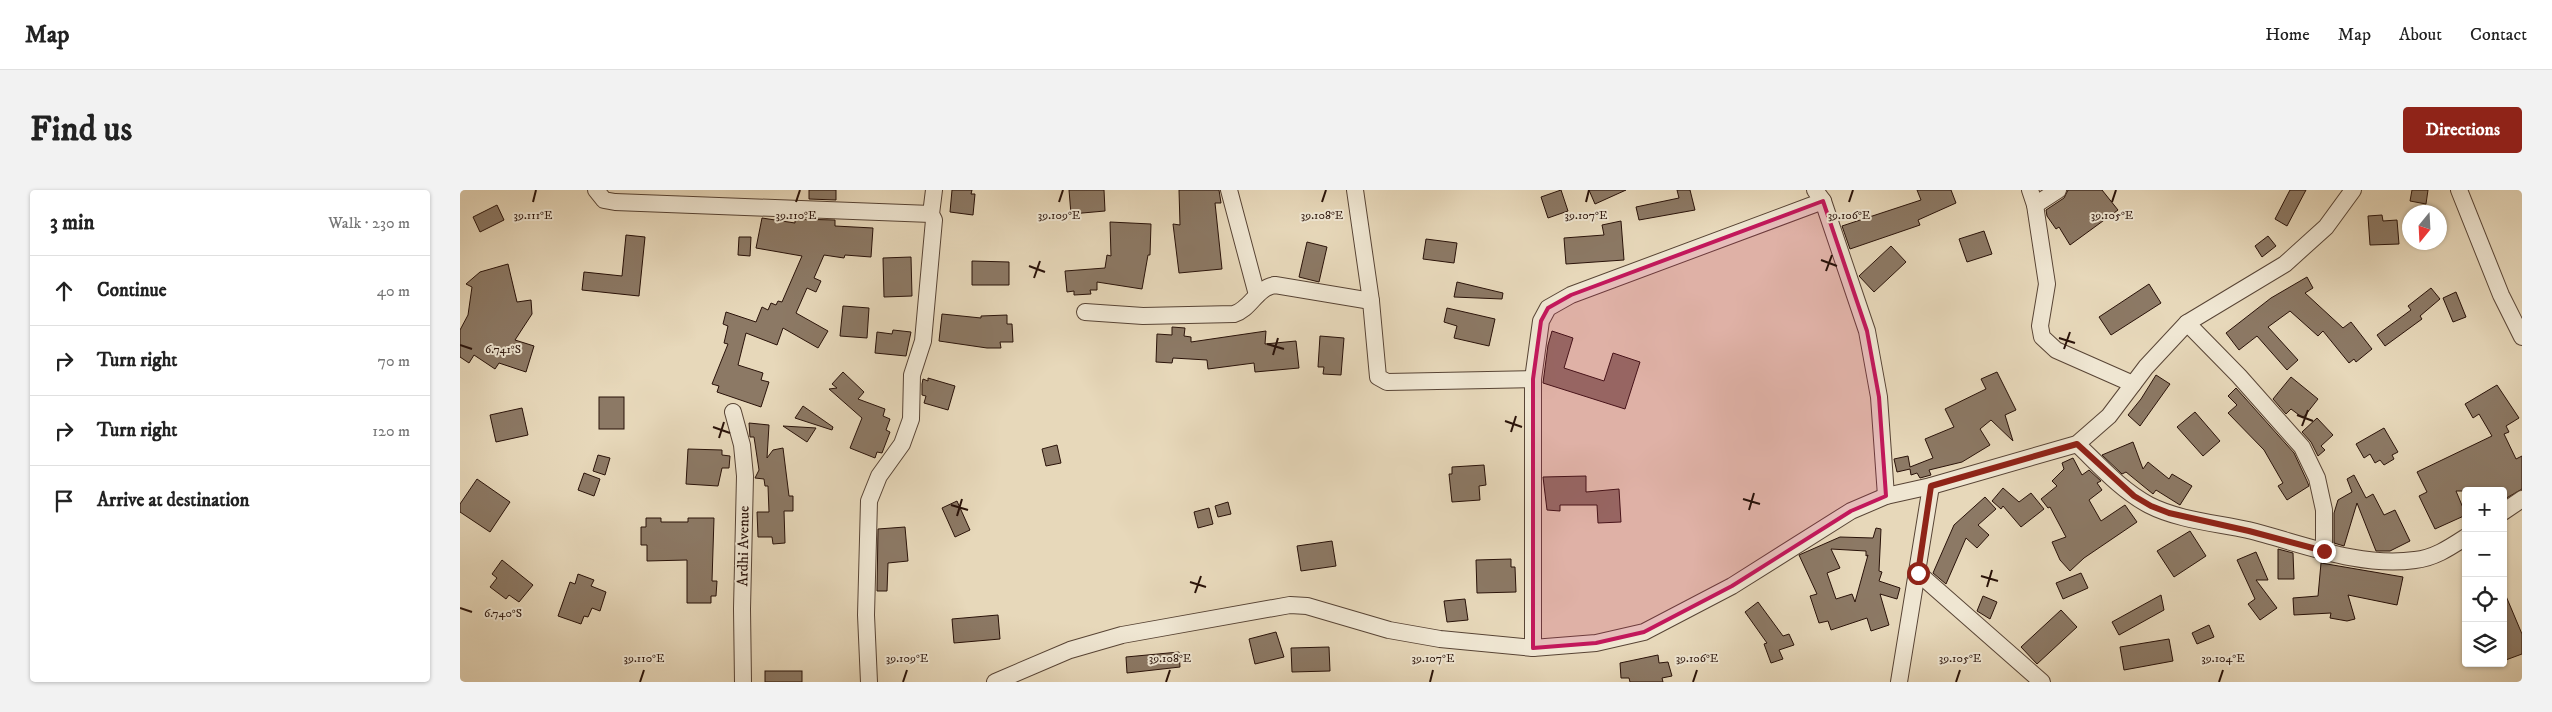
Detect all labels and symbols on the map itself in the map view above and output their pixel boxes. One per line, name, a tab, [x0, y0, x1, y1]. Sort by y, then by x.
north arrow	[2402, 205, 2447, 250]
text: 39.111°E	[514, 208, 553, 223]
text: 39.110°E	[776, 208, 817, 223]
text: 39.109°E	[1038, 208, 1081, 223]
text: 39.108°E	[1301, 208, 1344, 223]
text: 39.107°E	[1565, 208, 1608, 223]
text: 39.106°E	[1828, 208, 1871, 223]
text: 39.105°E	[2091, 208, 2134, 223]
text: 6.741°S	[485, 342, 521, 357]
street label: Ardhi Avenue	[733, 505, 754, 587]
route end	[2313, 540, 2336, 563]
route start	[1907, 562, 1930, 585]
text: 6.740°S	[484, 606, 522, 621]
text: 39.110°E	[624, 651, 665, 666]
text: 39.109°E	[886, 651, 929, 666]
text: 39.108°E	[1149, 651, 1192, 666]
text: 39.107°E	[1412, 651, 1455, 666]
text: 39.106°E	[1676, 651, 1719, 666]
text: 39.105°E	[1939, 651, 1982, 666]
text: 39.104°E	[2201, 651, 2245, 666]

